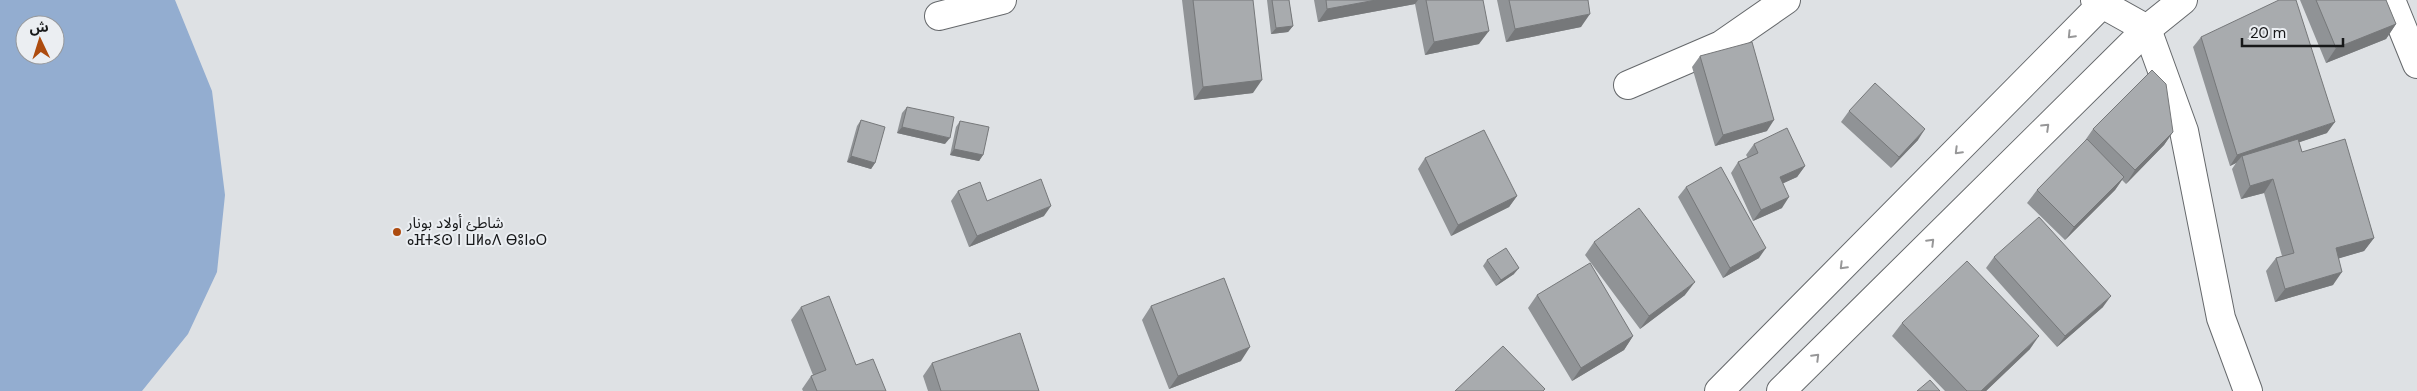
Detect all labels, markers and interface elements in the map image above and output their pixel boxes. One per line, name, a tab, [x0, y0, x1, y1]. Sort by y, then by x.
north arrow	[15, 15, 65, 65]
scale bar	[2242, 15, 2343, 47]
text: ش	[29, 17, 49, 37]
text: 20 m	[2250, 23, 2286, 43]
one-way arrow	[2068, 29, 2077, 38]
one-way arrow	[2040, 124, 2049, 133]
one-way arrow	[1955, 145, 1964, 154]
place label: شاطئ أولاد بونار ⴰⴼⵜⵉⵙ ⵏ ⵡⵍⴰⴷ ⴱⵓⵏⴰⵔ	[406, 213, 547, 250]
marker: شاطئ أولاد بونار ⴰⴼⵜⵉⵙ ⵏ ⵡⵍⴰⴷ ⴱⵓⵏⴰⵔ	[391, 226, 403, 238]
one-way arrow	[1925, 239, 1934, 248]
one-way arrow	[1840, 260, 1849, 269]
one-way arrow	[1810, 353, 1819, 362]

